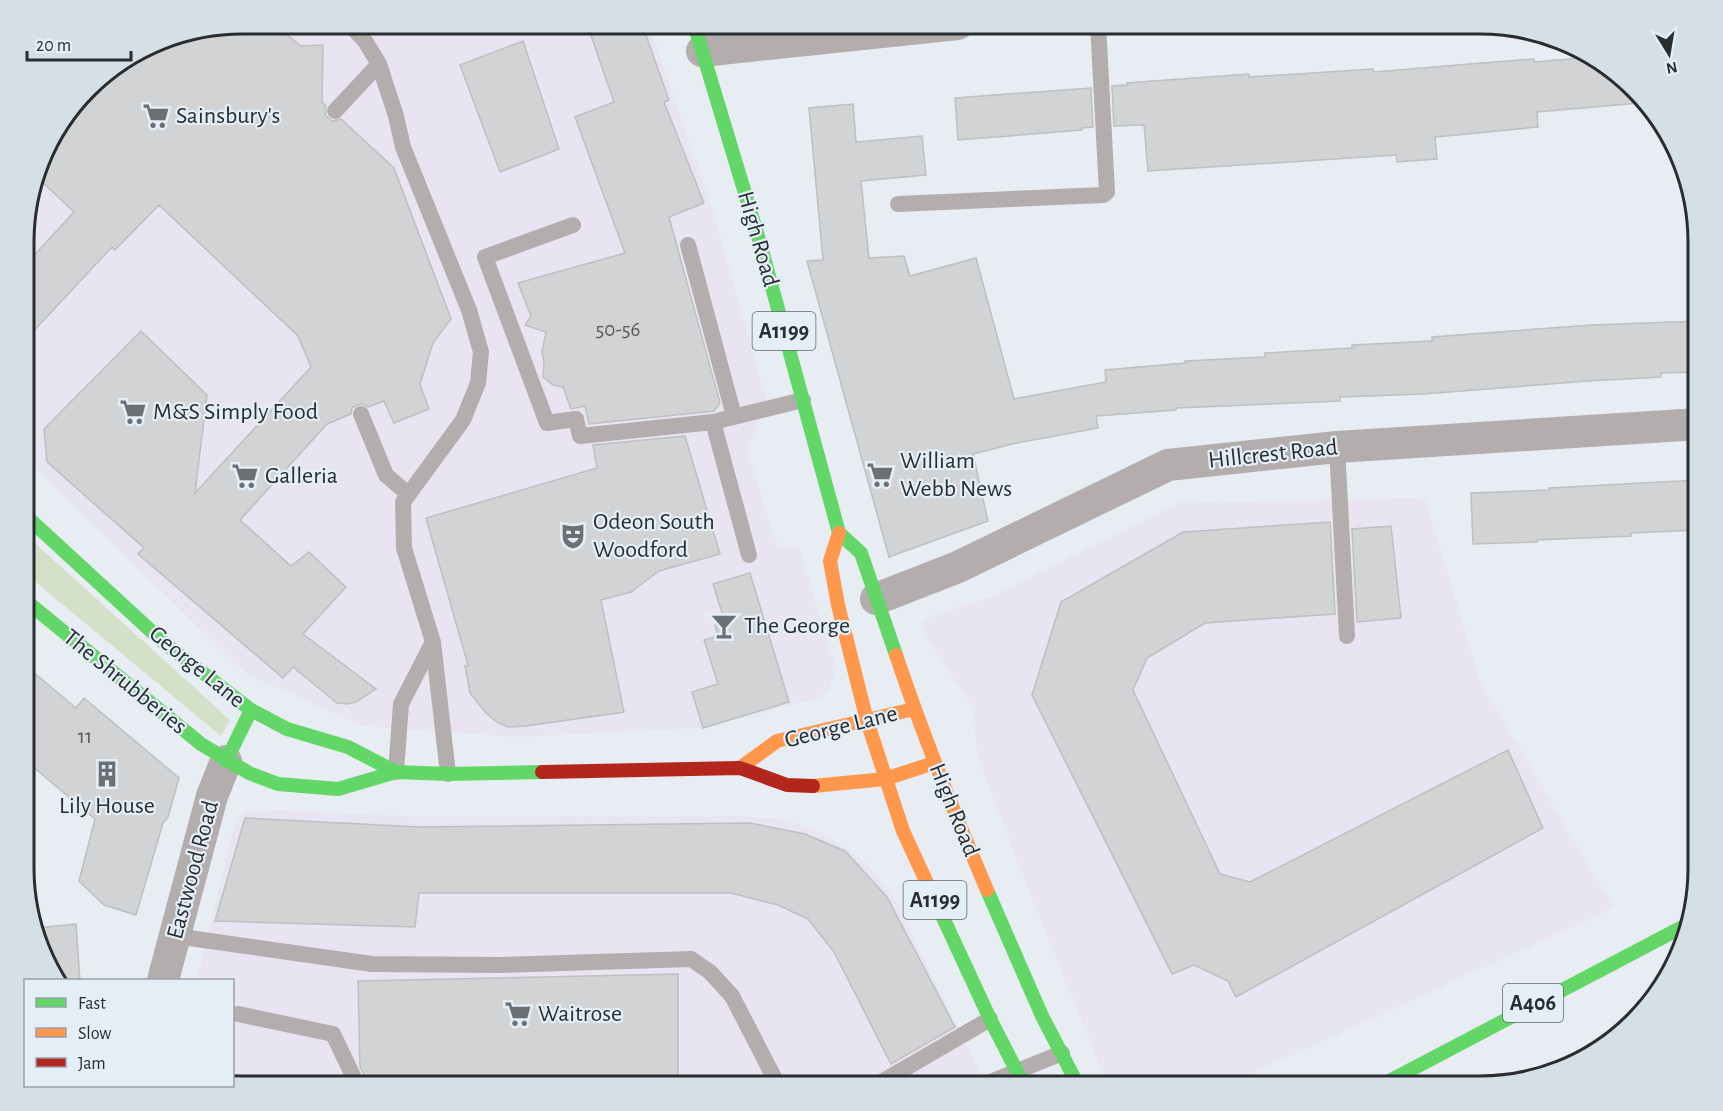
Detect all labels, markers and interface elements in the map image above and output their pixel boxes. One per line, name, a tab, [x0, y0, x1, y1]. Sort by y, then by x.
scale bar	[27, 24, 130, 62]
north arrow	[1639, 24, 1699, 84]
text: 20 m	[36, 37, 71, 55]
text: N	[1665, 59, 1679, 77]
supermarket icon: Sainsbury's	[141, 101, 171, 131]
place label: Sainsbury's	[176, 104, 281, 128]
street label: High Road	[733, 189, 783, 289]
road number: A1199	[752, 312, 816, 350]
house number: 50-56	[596, 319, 640, 340]
supermarket icon: M&S Simply Food	[118, 397, 148, 427]
place label: M&S Simply Food	[153, 400, 318, 424]
street label: Hillcrest Road	[1207, 435, 1339, 473]
place label: William Webb News	[900, 449, 1012, 501]
supermarket icon: William Webb News	[865, 460, 895, 490]
supermarket icon: Galleria	[230, 461, 260, 491]
place label: Galleria	[265, 464, 338, 488]
place label: Odeon South Woodford	[593, 510, 715, 562]
theatre icon: Odeon South Woodford	[558, 521, 588, 551]
bar icon: The George	[709, 611, 739, 641]
place label: The George	[744, 614, 850, 638]
street label: George Lane	[145, 621, 249, 713]
street label: The Shrubberies	[59, 625, 191, 739]
street label: George Lane	[782, 701, 900, 753]
house number: 11	[78, 726, 92, 747]
building icon: Lily House	[92, 759, 122, 789]
street label: High Road	[925, 760, 983, 860]
place label: Lily House	[59, 794, 155, 818]
street label: Eastwood Road	[163, 798, 223, 942]
road number: A1199	[904, 881, 966, 919]
legend	[24, 979, 234, 1087]
road number: A406	[1503, 984, 1563, 1022]
text: Fast	[78, 995, 106, 1013]
supermarket icon: Waitrose	[503, 999, 533, 1029]
place label: Waitrose	[538, 1002, 622, 1026]
text: Slow	[78, 1025, 111, 1043]
text: Jam	[78, 1055, 106, 1073]

